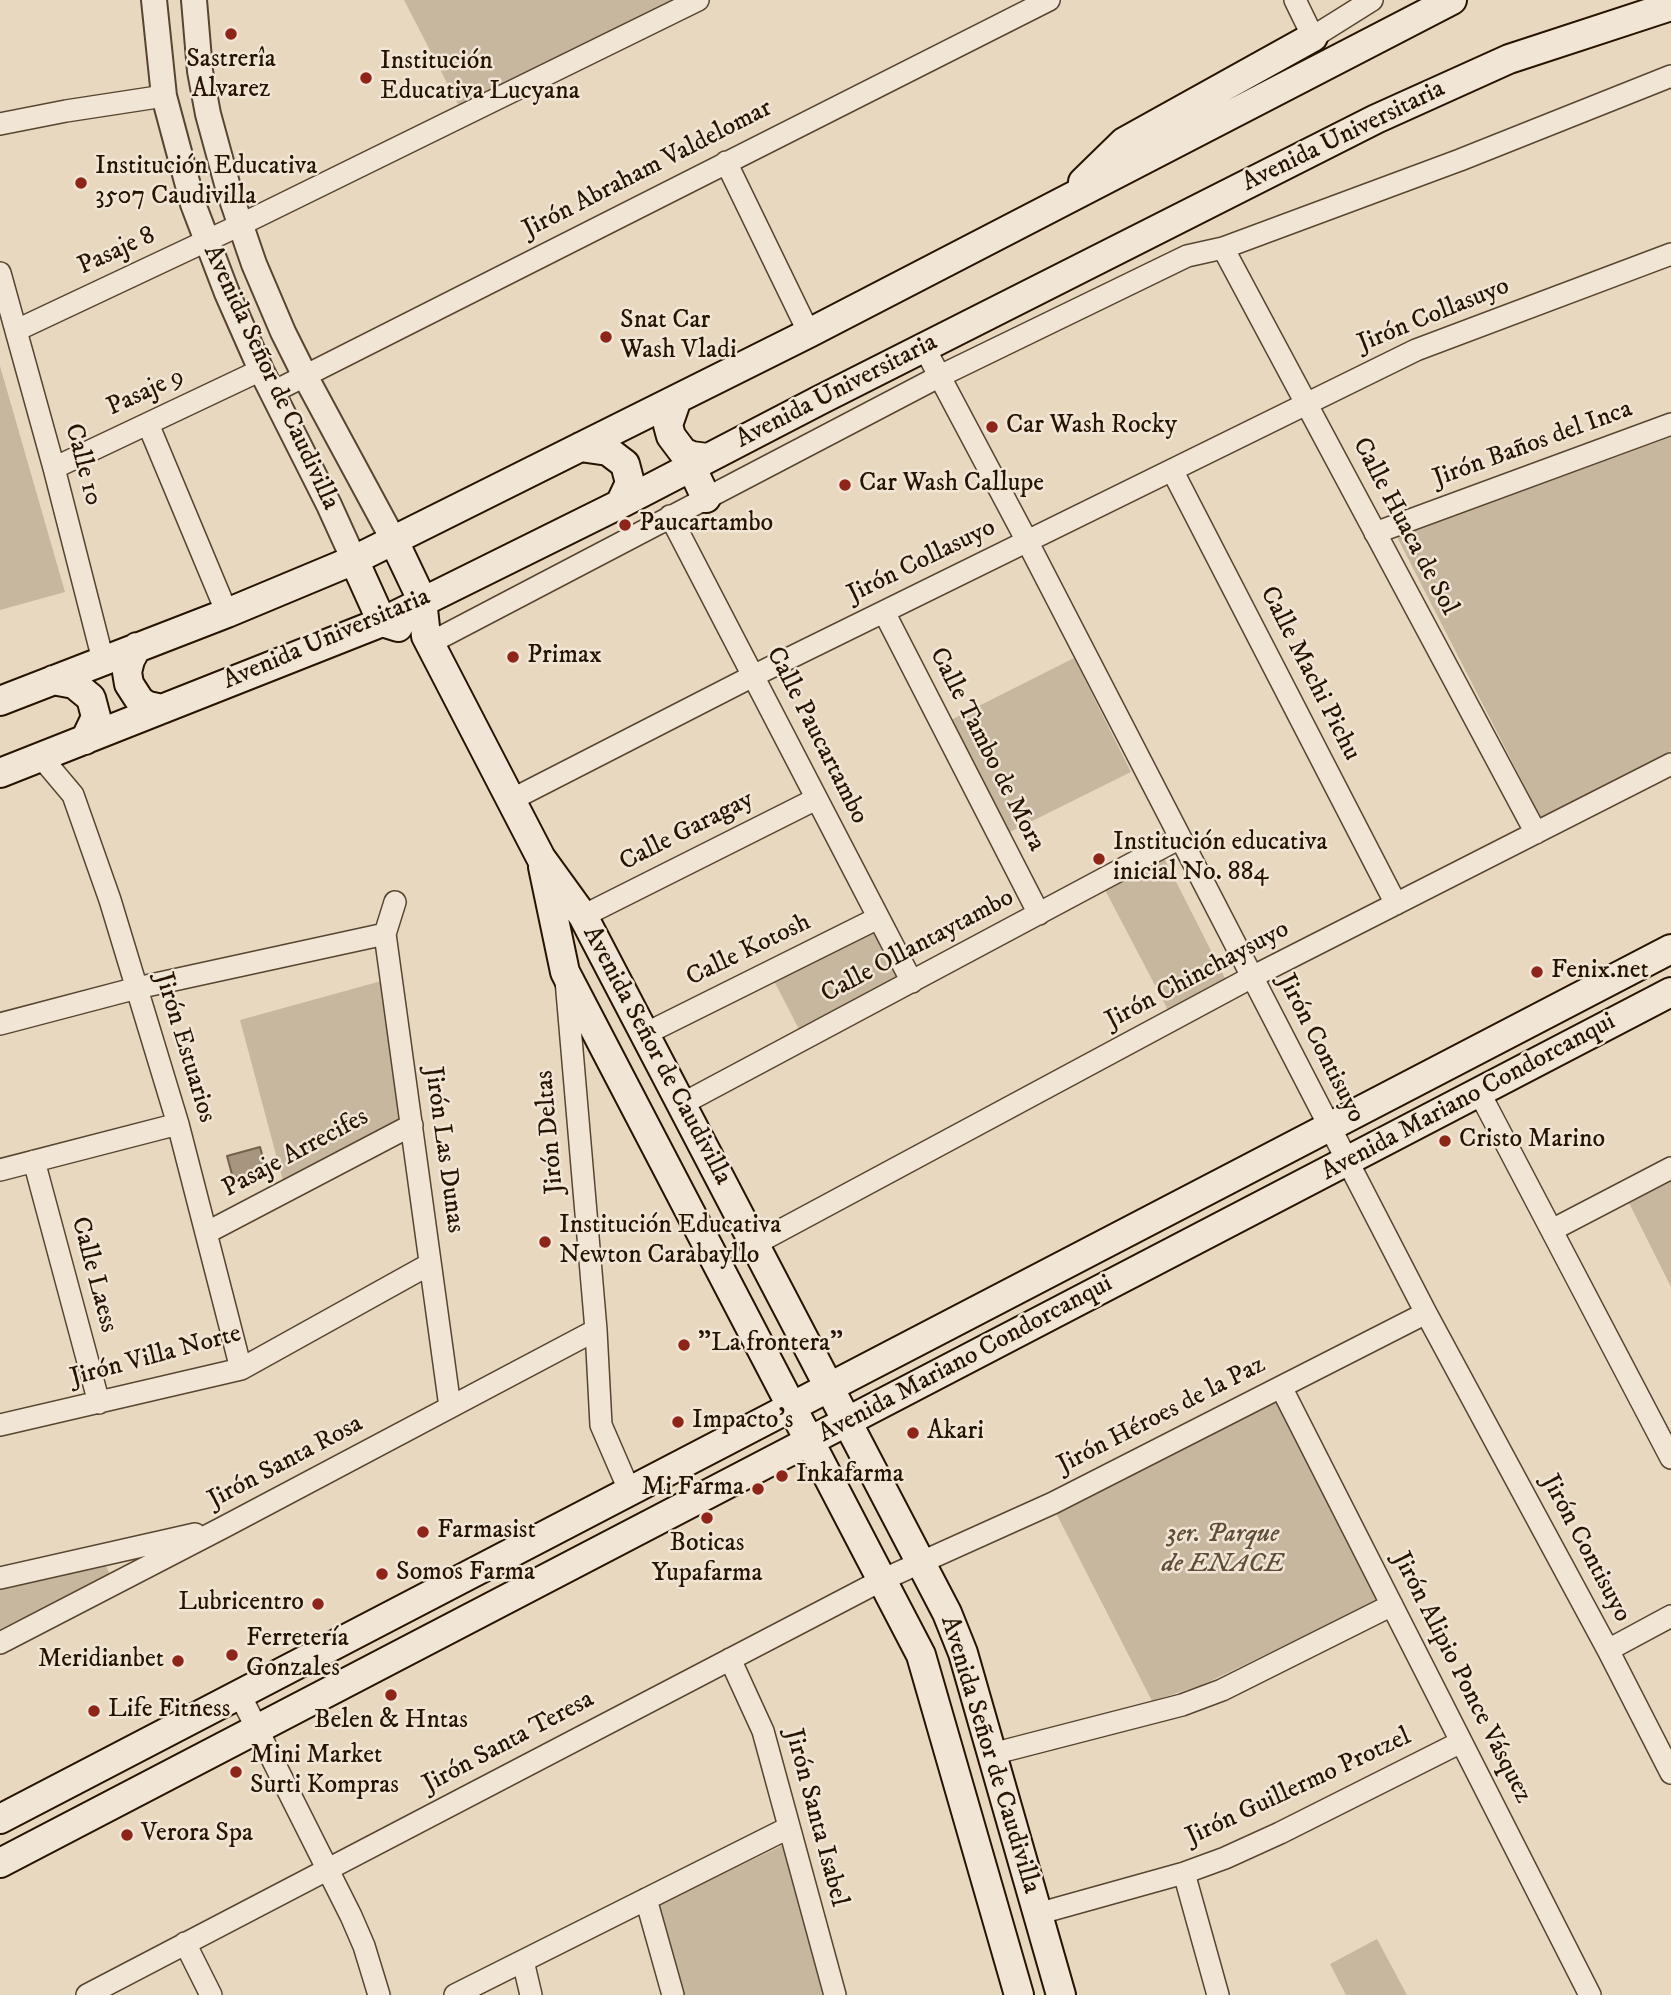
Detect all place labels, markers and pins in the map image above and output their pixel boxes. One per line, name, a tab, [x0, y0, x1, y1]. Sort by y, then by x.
marker: Sastrerîa Alvarez	[223, 26, 239, 42]
place label: Sastrerîa Alvarez	[186, 45, 276, 106]
place label: Institución Educativa Lucyana	[380, 47, 580, 108]
marker: Institución Educativa Lucyana	[358, 70, 374, 86]
place label: Institución Educativa 3507 Caudivilla	[95, 152, 317, 214]
marker: Institución Educativa 3507 Caudivilla	[73, 175, 89, 191]
place label: Snat Car Wash Vladi	[620, 306, 737, 368]
marker: Snat Car Wash Vladi	[598, 329, 614, 345]
place label: Car Wash Rocky	[1006, 411, 1177, 443]
marker: Car Wash Rocky	[984, 419, 1000, 435]
place label: Car Wash Callupe	[859, 469, 1044, 501]
marker: Car Wash Callupe	[837, 477, 853, 493]
place label: Paucartambo	[639, 509, 773, 541]
marker: Paucartambo	[617, 517, 633, 533]
place label: Primax	[527, 641, 602, 673]
marker: Primax	[505, 649, 521, 665]
place label: Institución educativa inicial No. 884	[1113, 828, 1328, 890]
marker: Institución educativa inicial No. 884	[1091, 851, 1107, 867]
place label: Fenix.net	[1551, 956, 1649, 988]
marker: Fenix.net	[1529, 964, 1545, 980]
place label: Cristo Marino	[1459, 1125, 1605, 1157]
marker: Cristo Marino	[1437, 1133, 1453, 1149]
place label: Institución Educativa Newton Carabayllo	[559, 1211, 781, 1272]
marker: Institución Educativa Newton Carabayllo	[537, 1234, 553, 1250]
place label: "La frontera"	[698, 1329, 843, 1361]
marker: "La frontera"	[676, 1337, 692, 1353]
place label: Impacto's	[692, 1406, 793, 1438]
marker: Impacto's	[670, 1414, 686, 1430]
place label: Akari	[927, 1417, 984, 1449]
marker: Akari	[905, 1425, 921, 1441]
place label: Inkafarma	[796, 1460, 904, 1492]
marker: Inkafarma	[774, 1468, 790, 1484]
place label: Mi Farma	[641, 1473, 744, 1505]
marker: Mi Farma	[750, 1481, 766, 1497]
marker: Boticas Yupafarma	[699, 1510, 715, 1526]
place label: Farmasist	[437, 1516, 536, 1548]
marker: Farmasist	[415, 1524, 431, 1540]
place label: Boticas Yupafarma	[652, 1529, 762, 1590]
place label: Somos Farma	[396, 1558, 535, 1590]
marker: Somos Farma	[374, 1566, 390, 1582]
place label: Lubricentro	[178, 1588, 304, 1620]
marker: Lubricentro	[310, 1596, 326, 1612]
place label: Ferretería Gonzales	[246, 1624, 349, 1686]
place label: Meridianbet	[38, 1645, 164, 1677]
marker: Ferretería Gonzales	[224, 1647, 240, 1663]
marker: Meridianbet	[170, 1653, 186, 1669]
marker: Belen & Hntas	[383, 1687, 399, 1703]
place label: Life Fitness	[108, 1695, 230, 1727]
marker: Life Fitness	[86, 1703, 102, 1719]
place label: Belen & Hntas	[314, 1706, 468, 1738]
place label: Mini Market Surti Kompras	[250, 1741, 399, 1802]
marker: Mini Market Surti Kompras	[228, 1764, 244, 1780]
place label: Verora Spa	[141, 1819, 253, 1851]
marker: Verora Spa	[119, 1827, 135, 1843]

